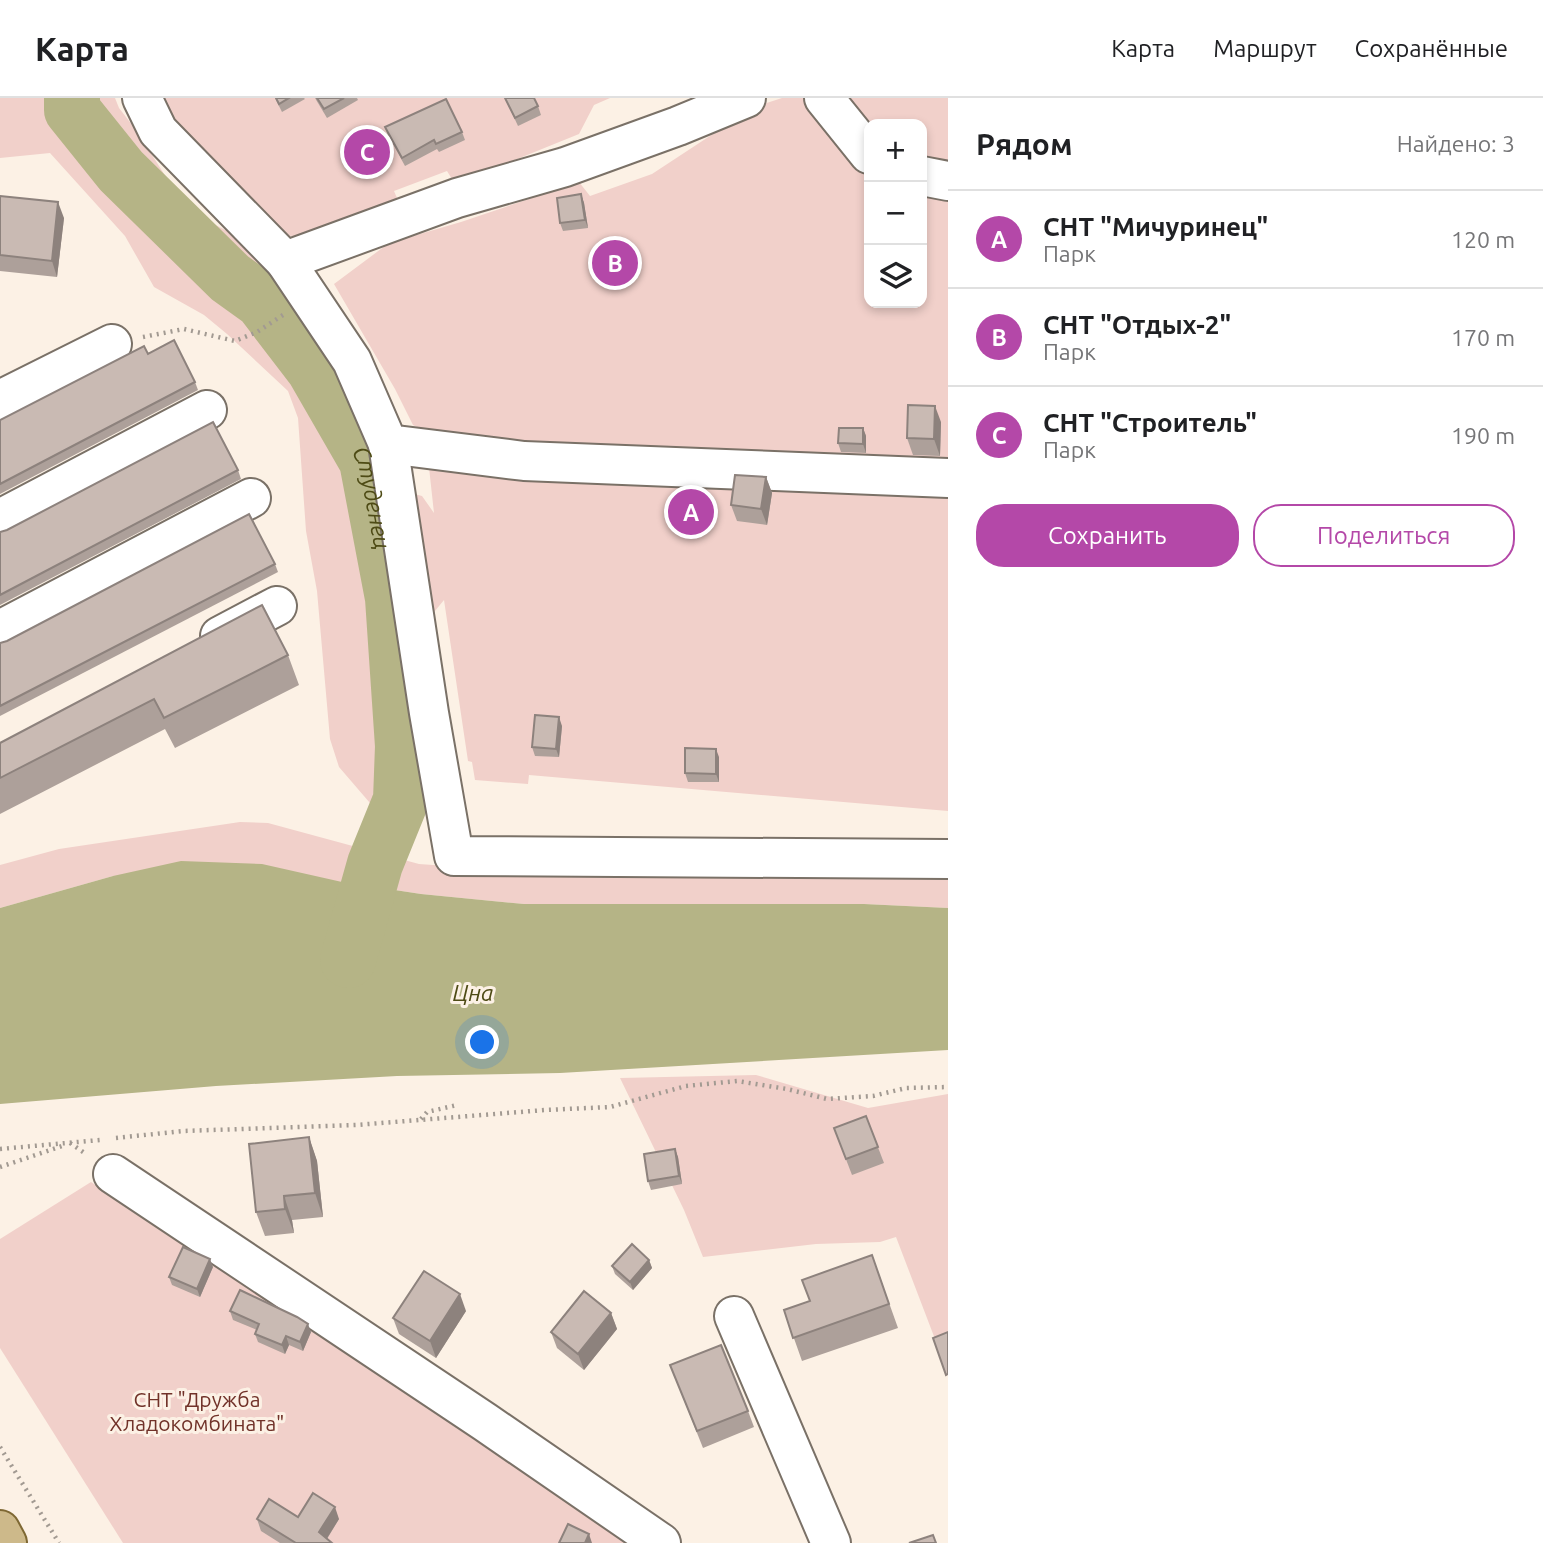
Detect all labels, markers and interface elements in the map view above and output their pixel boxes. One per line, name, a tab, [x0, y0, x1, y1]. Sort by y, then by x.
text: Карта	[35, 30, 129, 67]
text: Карта	[1111, 35, 1175, 62]
text: Маршрут	[1213, 35, 1317, 62]
text: Сохранённые	[1355, 35, 1508, 62]
map controls	[864, 119, 927, 308]
button: +	[864, 119, 927, 182]
pin: C	[344, 126, 390, 178]
text: Рядом	[976, 127, 1072, 161]
text: Найдено: 3	[1397, 131, 1515, 156]
button: −	[864, 182, 927, 245]
text: СНТ "Мичуринец"	[1043, 212, 1268, 241]
text: A	[991, 227, 1007, 252]
text: 120 m	[1451, 227, 1515, 252]
pin: B	[592, 237, 638, 289]
text: Парк	[1043, 241, 1096, 266]
button: layers	[864, 245, 927, 308]
text: СНТ "Отдых-2"	[1043, 310, 1231, 339]
text: B	[991, 325, 1007, 350]
text: 170 m	[1451, 325, 1515, 350]
text: Парк	[1043, 339, 1096, 364]
text: СНТ "Строитель"	[1043, 408, 1257, 437]
text: C	[992, 423, 1006, 448]
text: 190 m	[1451, 423, 1515, 448]
text: Парк	[1043, 437, 1096, 462]
water label: Студенец	[348, 441, 396, 551]
pin: A	[668, 486, 714, 538]
button: Сохранить	[976, 504, 1239, 567]
button: Поделиться	[1253, 504, 1515, 567]
water label: Цна	[453, 980, 493, 1005]
your location	[465, 1025, 499, 1059]
park label: СНТ "Дружба Хладокомбината"	[110, 1387, 284, 1435]

